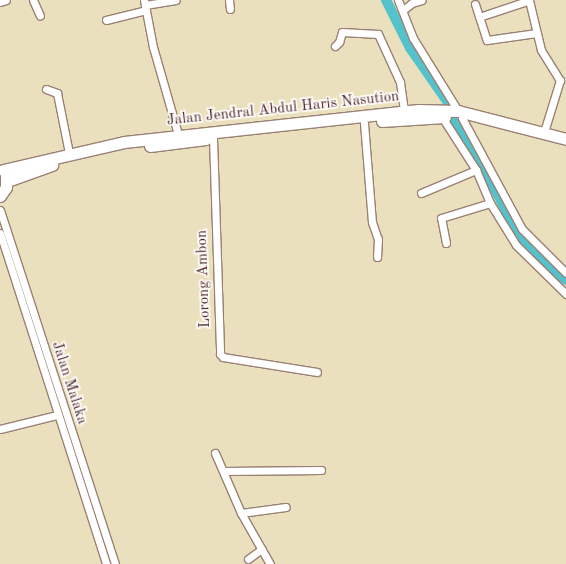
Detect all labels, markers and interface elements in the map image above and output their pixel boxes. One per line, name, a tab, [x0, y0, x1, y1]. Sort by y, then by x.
street label: Jalan Jendral Abdul Haris Nasution	[166, 88, 400, 130]
street label: Lorong Ambon	[193, 230, 215, 328]
street label: Jalan Malaka	[47, 339, 91, 427]

